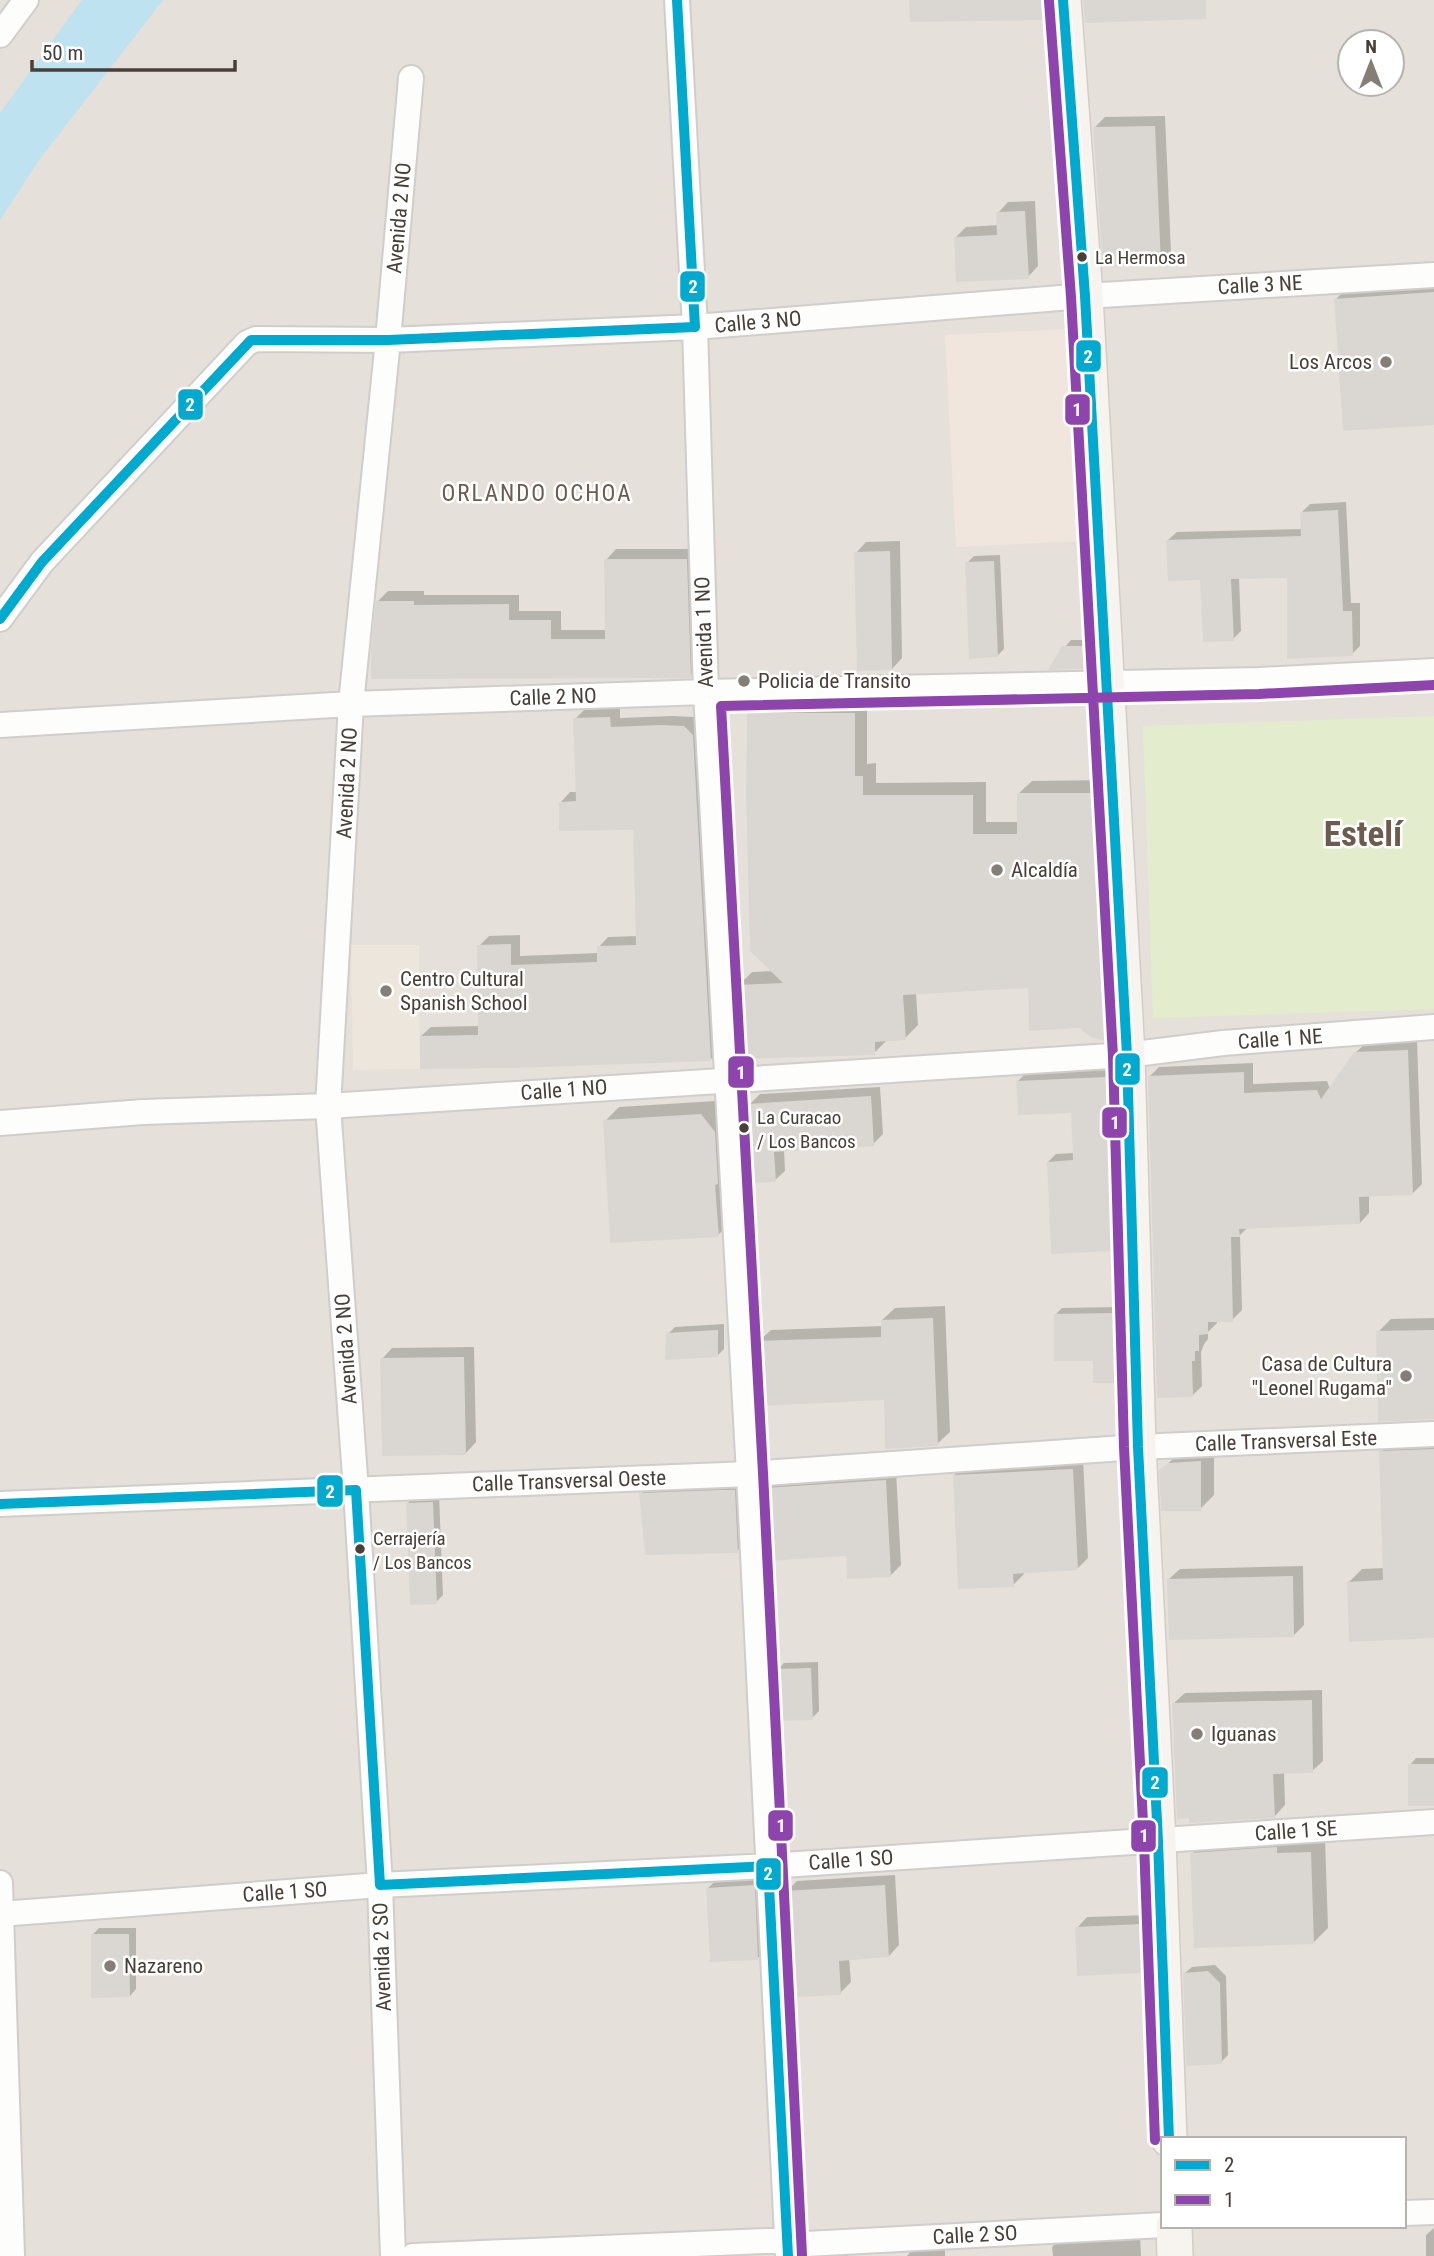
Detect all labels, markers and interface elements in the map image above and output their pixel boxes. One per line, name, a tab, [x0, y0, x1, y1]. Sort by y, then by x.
scale bar	[32, 28, 234, 72]
north arrow	[1336, 28, 1406, 98]
text: N	[1365, 35, 1377, 58]
text: 50 m	[42, 41, 83, 65]
street label: Avenida 2 NO	[382, 161, 416, 275]
place label: La Hermosa	[1095, 246, 1186, 269]
marker: La Hermosa	[1075, 250, 1089, 264]
line badge: 2	[679, 270, 706, 303]
street label: Calle 3 NE	[1217, 271, 1303, 299]
text: 2	[688, 275, 698, 298]
street label: Calle 3 NO	[714, 306, 802, 338]
line badge: 2	[1075, 339, 1102, 373]
text: 2	[1083, 345, 1093, 368]
place label: Los Arcos	[1289, 350, 1372, 374]
marker: Los Arcos	[1378, 354, 1394, 370]
line badge: 2	[177, 388, 204, 421]
text: 2	[185, 393, 195, 416]
line badge: 1	[1064, 393, 1091, 426]
text: 1	[1072, 398, 1082, 421]
district label: ORLANDO OCHOA	[442, 480, 632, 507]
street label: Avenida 1 NO	[690, 576, 718, 688]
place label: Policia de Transito	[758, 669, 911, 693]
marker: Policia de Transito	[736, 673, 752, 689]
street label: Calle 2 NO	[509, 683, 597, 711]
street label: Avenida 2 NO	[332, 727, 362, 839]
district label: Estelí	[1324, 814, 1404, 855]
place label: Alcaldía	[1011, 858, 1078, 882]
marker: Alcaldía	[989, 862, 1005, 878]
place label: Centro Cultural Spanish School	[400, 967, 527, 1015]
marker: Centro Cultural Spanish School	[378, 983, 394, 999]
street label: Calle 1 NE	[1237, 1024, 1323, 1054]
line badge: 2	[1114, 1052, 1141, 1086]
line badge: 1	[727, 1055, 755, 1089]
text: 2	[1122, 1058, 1132, 1081]
text: 1	[736, 1061, 746, 1084]
street label: Calle 1 NO	[520, 1075, 608, 1105]
place label: La Curacao / Los Bancos	[757, 1106, 856, 1153]
line badge: 1	[1101, 1106, 1128, 1139]
text: 1	[1110, 1111, 1120, 1134]
marker: La Curacao / Los Bancos	[737, 1121, 751, 1135]
street label: Avenida 2 NO	[330, 1293, 362, 1405]
place label: Casa de Cultura "Leonel Rugama"	[1252, 1352, 1392, 1400]
marker: Casa de Cultura "Leonel Rugama"	[1398, 1368, 1414, 1384]
street label: Calle Transversal Este	[1195, 1426, 1378, 1456]
street label: Calle Transversal Oeste	[471, 1466, 667, 1496]
line badge: 2	[316, 1474, 344, 1508]
text: 2	[325, 1480, 335, 1503]
place label: Cerrajería / Los Bancos	[373, 1527, 472, 1574]
marker: Cerrajería / Los Bancos	[353, 1542, 367, 1556]
place label: Iguanas	[1211, 1722, 1277, 1746]
marker: Iguanas	[1189, 1726, 1205, 1742]
line badge: 2	[1141, 1766, 1169, 1799]
text: 2	[1150, 1771, 1160, 1794]
line badge: 1	[767, 1809, 794, 1842]
text: 1	[776, 1814, 786, 1837]
street label: Calle 1 SE	[1254, 1816, 1338, 1846]
line badge: 1	[1130, 1819, 1157, 1853]
text: 1	[1139, 1824, 1149, 1847]
street label: Calle 1 SO	[808, 1845, 894, 1875]
line badge: 2	[755, 1857, 782, 1891]
text: 2	[763, 1862, 773, 1885]
street label: Calle 1 SO	[242, 1877, 328, 1907]
street label: Avenida 2 SO	[368, 1902, 396, 2012]
place label: Nazareno	[124, 1954, 203, 1978]
marker: Nazareno	[102, 1958, 118, 1974]
legend	[1161, 2137, 1406, 2228]
text: 2	[1224, 2153, 1234, 2177]
text: 1	[1224, 2188, 1234, 2212]
street label: Calle 2 SO	[932, 2221, 1018, 2249]

